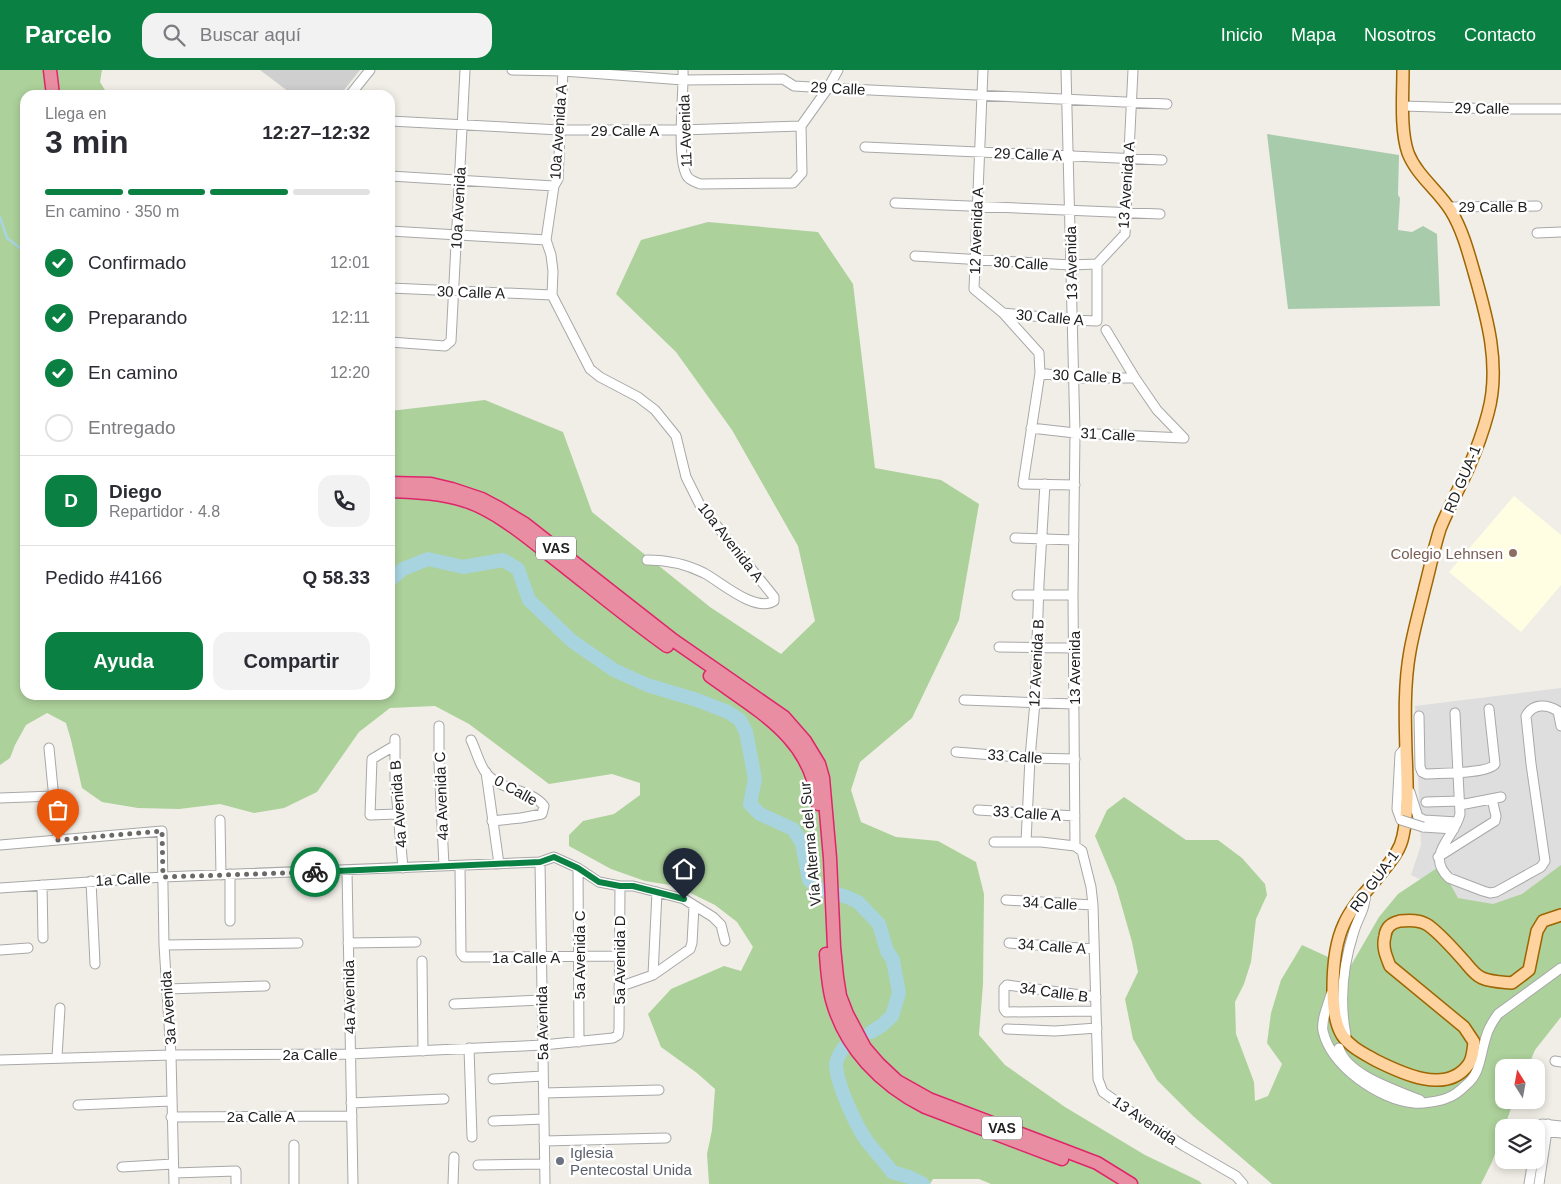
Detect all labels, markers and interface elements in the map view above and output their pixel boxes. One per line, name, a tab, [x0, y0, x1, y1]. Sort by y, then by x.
search box	[142, 13, 492, 58]
text: Parcelo	[25, 21, 112, 48]
icon: search	[160, 21, 188, 49]
text: Buscar aquí	[200, 24, 301, 45]
text: Inicio	[1221, 25, 1263, 45]
text: Mapa	[1291, 25, 1336, 45]
text: Nosotros	[1364, 25, 1436, 45]
text: Contacto	[1464, 25, 1536, 45]
street label: 29 Calle	[810, 78, 866, 98]
street label: 10a Avenida A	[546, 84, 570, 180]
street label: 11 Avenida	[675, 94, 695, 168]
street label: 29 Calle	[1454, 99, 1510, 117]
text: Llega en	[45, 105, 106, 122]
text: 12:27–12:32	[262, 122, 370, 143]
street label: 29 Calle A	[591, 122, 659, 139]
text: 3 min	[45, 124, 129, 160]
street label: 13 Avenida A	[1114, 141, 1138, 229]
street label: 29 Calle A	[994, 144, 1062, 164]
street label: 10a Avenida	[447, 166, 469, 250]
street label: 12 Avenida A	[966, 187, 986, 275]
street label: 29 Calle B	[1458, 198, 1528, 215]
text: En camino · 350 m	[45, 203, 179, 220]
street label: 13 Avenida	[1062, 225, 1080, 300]
icon: check	[45, 249, 73, 277]
text: Confirmado	[88, 252, 186, 273]
street label: 30 Calle	[993, 253, 1049, 273]
text: 12:01	[330, 254, 370, 271]
street label: 30 Calle A	[437, 282, 505, 302]
icon: check	[45, 304, 73, 332]
street label: 30 Calle A	[1015, 306, 1085, 328]
text: Preparando	[88, 307, 187, 328]
text: 12:11	[331, 309, 370, 326]
icon: check	[45, 359, 73, 387]
text: En camino	[88, 362, 178, 383]
text: 12:20	[330, 364, 370, 381]
street label: 30 Calle B	[1052, 366, 1122, 386]
text: Entregado	[88, 417, 176, 438]
street label: 31 Calle	[1080, 424, 1136, 444]
street label: RD GUA-1	[1440, 443, 1484, 515]
button: phone	[318, 475, 370, 527]
text: Diego	[109, 481, 162, 502]
text: D	[64, 490, 78, 511]
street label: 10a Avenida A	[695, 499, 767, 585]
text: Repartidor · 4.8	[109, 503, 220, 520]
road number: VAS	[536, 536, 576, 559]
place label: Colegio Lehnsen	[1390, 545, 1503, 562]
marker: Colegio Lehnsen	[1507, 547, 1519, 559]
text: Pedido #4166	[45, 567, 162, 588]
text: Q 58.33	[302, 567, 370, 588]
street label: 12 Avenida B	[1025, 619, 1047, 707]
street label: 13 Avenida	[1066, 630, 1083, 705]
button: Ayuda	[45, 632, 203, 690]
button: Compartir	[213, 632, 370, 690]
street label: 33 Calle	[987, 746, 1043, 766]
street label: 4a Avenida C	[431, 751, 451, 841]
street label: 4a Avenida B	[386, 759, 410, 849]
street label: 0 Calle	[491, 771, 541, 809]
street label: Vía Alterna del Sur	[796, 781, 824, 907]
pin	[37, 789, 79, 840]
icon: bag	[44, 796, 72, 824]
street label: 33 Calle A	[992, 802, 1062, 824]
courier	[290, 847, 340, 897]
street label: RD GUA-1	[1346, 847, 1402, 915]
pin	[663, 848, 705, 899]
icon: home	[670, 855, 698, 883]
icon: bike	[301, 858, 329, 886]
street label: 1a Calle	[95, 869, 151, 889]
street label: 34 Calle	[1022, 893, 1078, 913]
street label: 5a Avenida C	[571, 910, 588, 999]
street label: 5a Avenida D	[611, 915, 628, 1004]
street label: 34 Calle A	[1017, 935, 1087, 957]
street label: 1a Calle A	[492, 949, 560, 966]
street label: 4a Avenida	[340, 959, 358, 1034]
street label: 3a Avenida	[157, 970, 179, 1045]
street label: 34 Calle B	[1019, 979, 1089, 1005]
street label: 5a Avenida	[533, 985, 551, 1060]
street label: 2a Calle	[282, 1046, 338, 1063]
north arrow	[1495, 1059, 1545, 1109]
map controls	[1495, 1059, 1545, 1169]
street label: 13 Avenida	[1110, 1092, 1181, 1148]
street label: 2a Calle A	[227, 1108, 295, 1125]
road number: VAS	[982, 1116, 1022, 1140]
button: layers	[1495, 1119, 1545, 1169]
place label: Iglesia Pentecostal Unida	[570, 1144, 692, 1178]
marker: Iglesia Pentecostal Unida	[554, 1155, 566, 1167]

